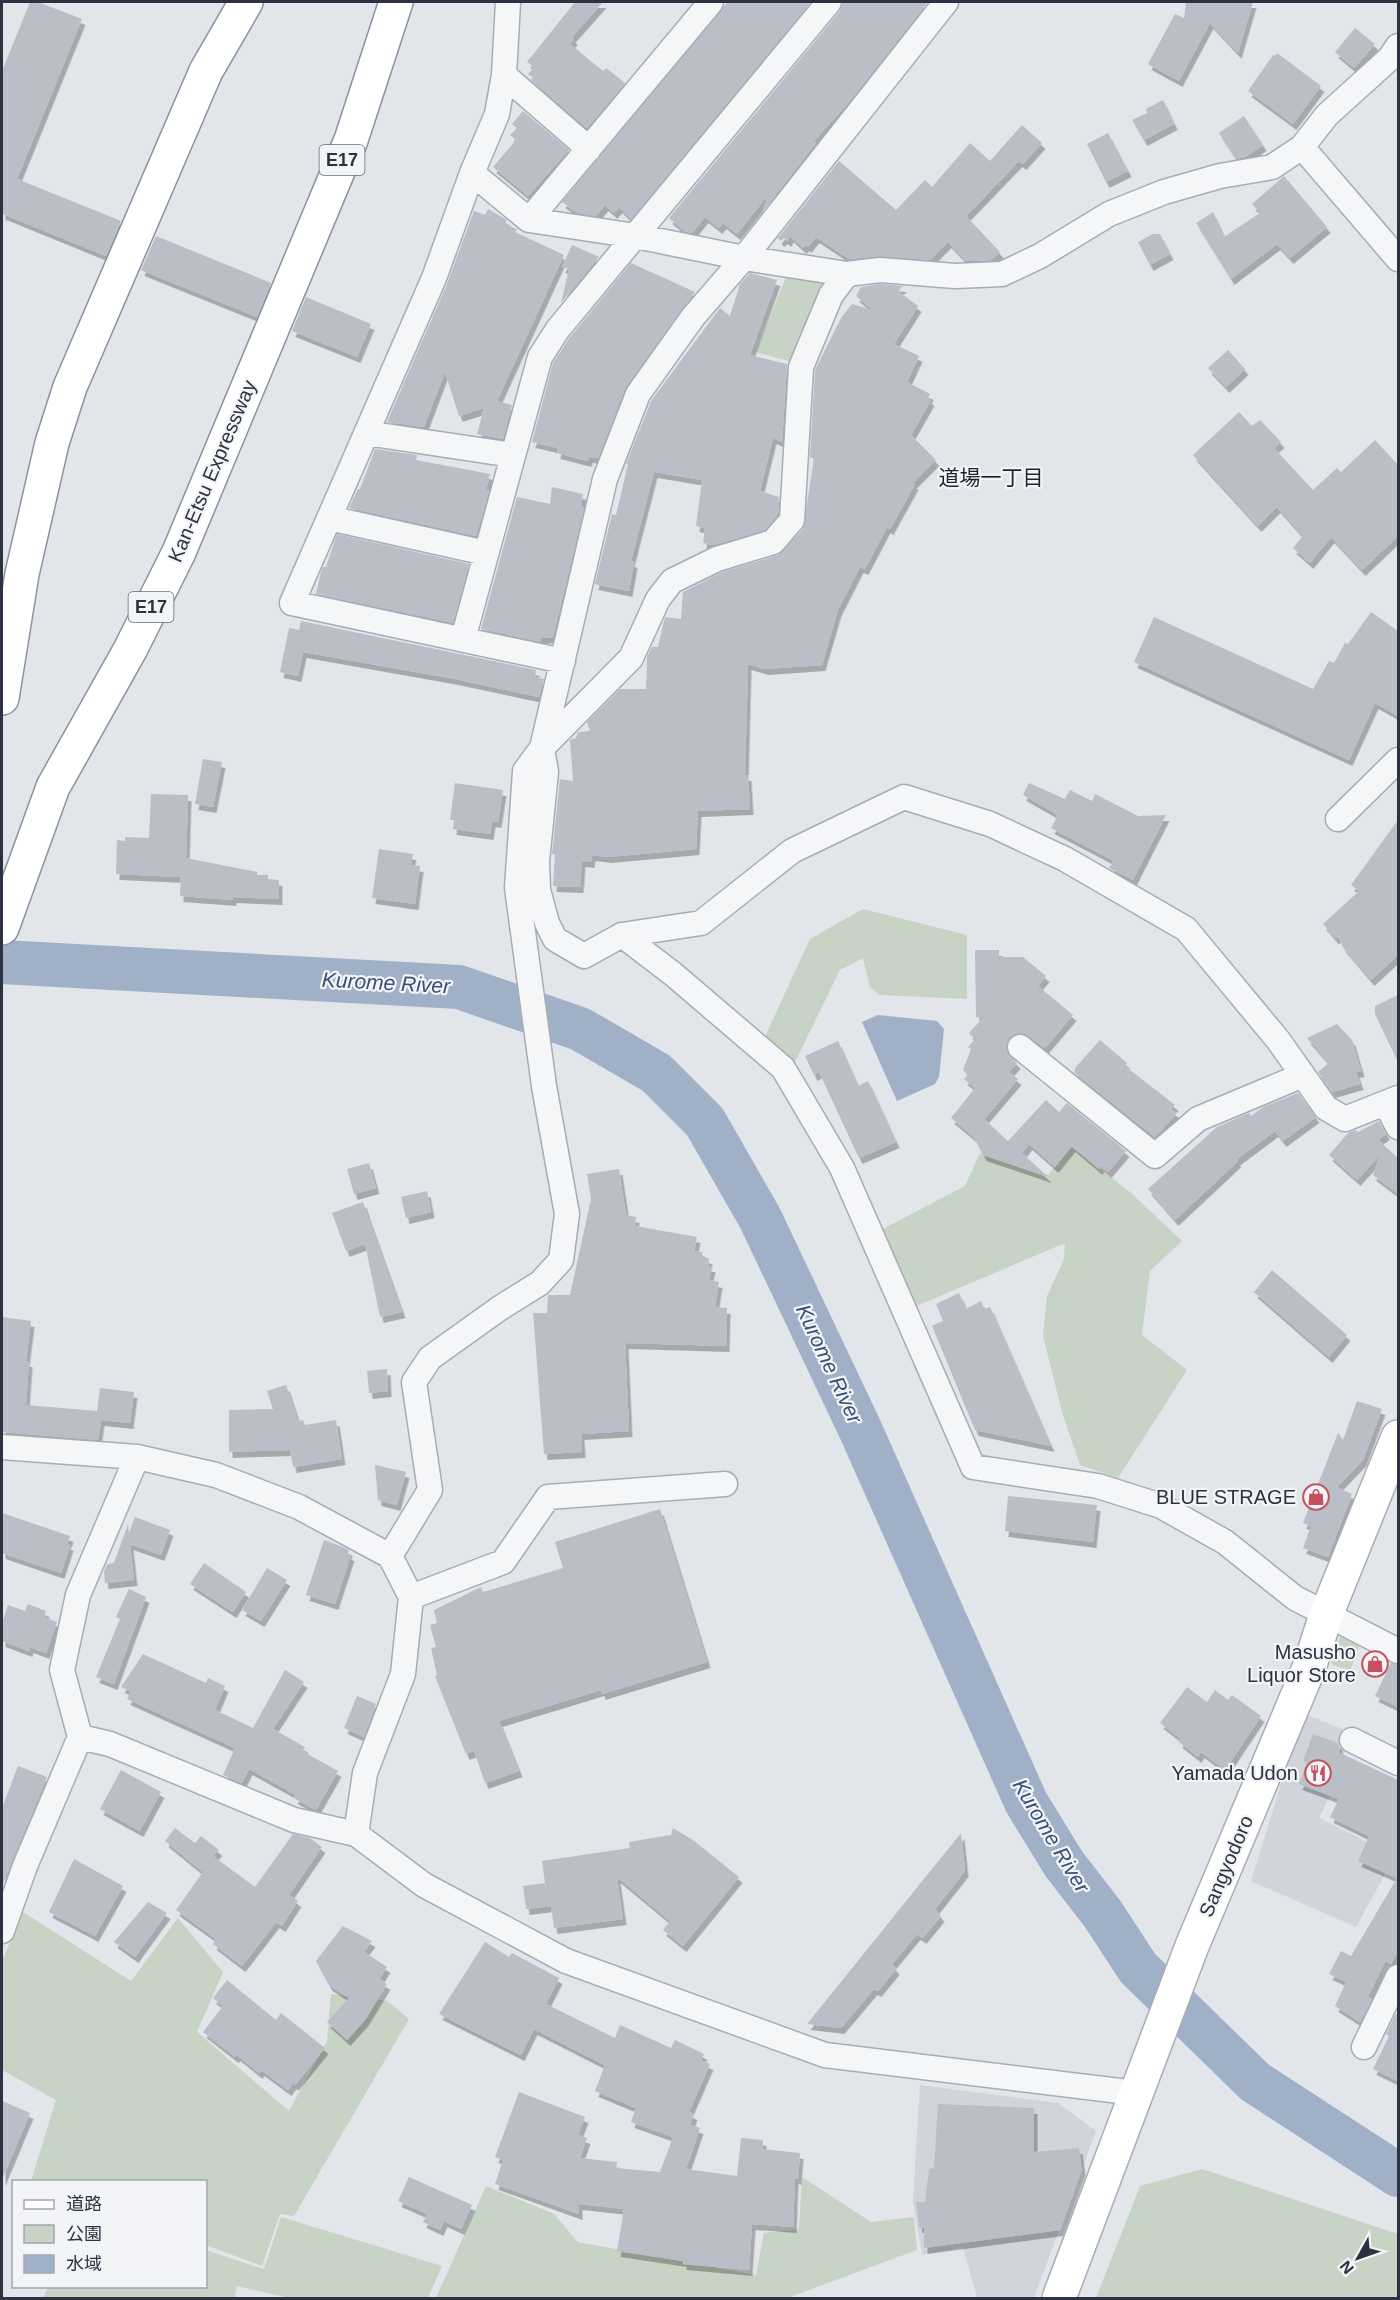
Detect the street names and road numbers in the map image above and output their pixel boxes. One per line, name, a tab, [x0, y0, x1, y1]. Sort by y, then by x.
road number: E17	[320, 145, 364, 175]
street label: Kan-Etsu Expressway	[164, 377, 260, 565]
road number: E17	[128, 592, 174, 622]
street label: Sangyodoro	[1195, 1812, 1257, 1920]

